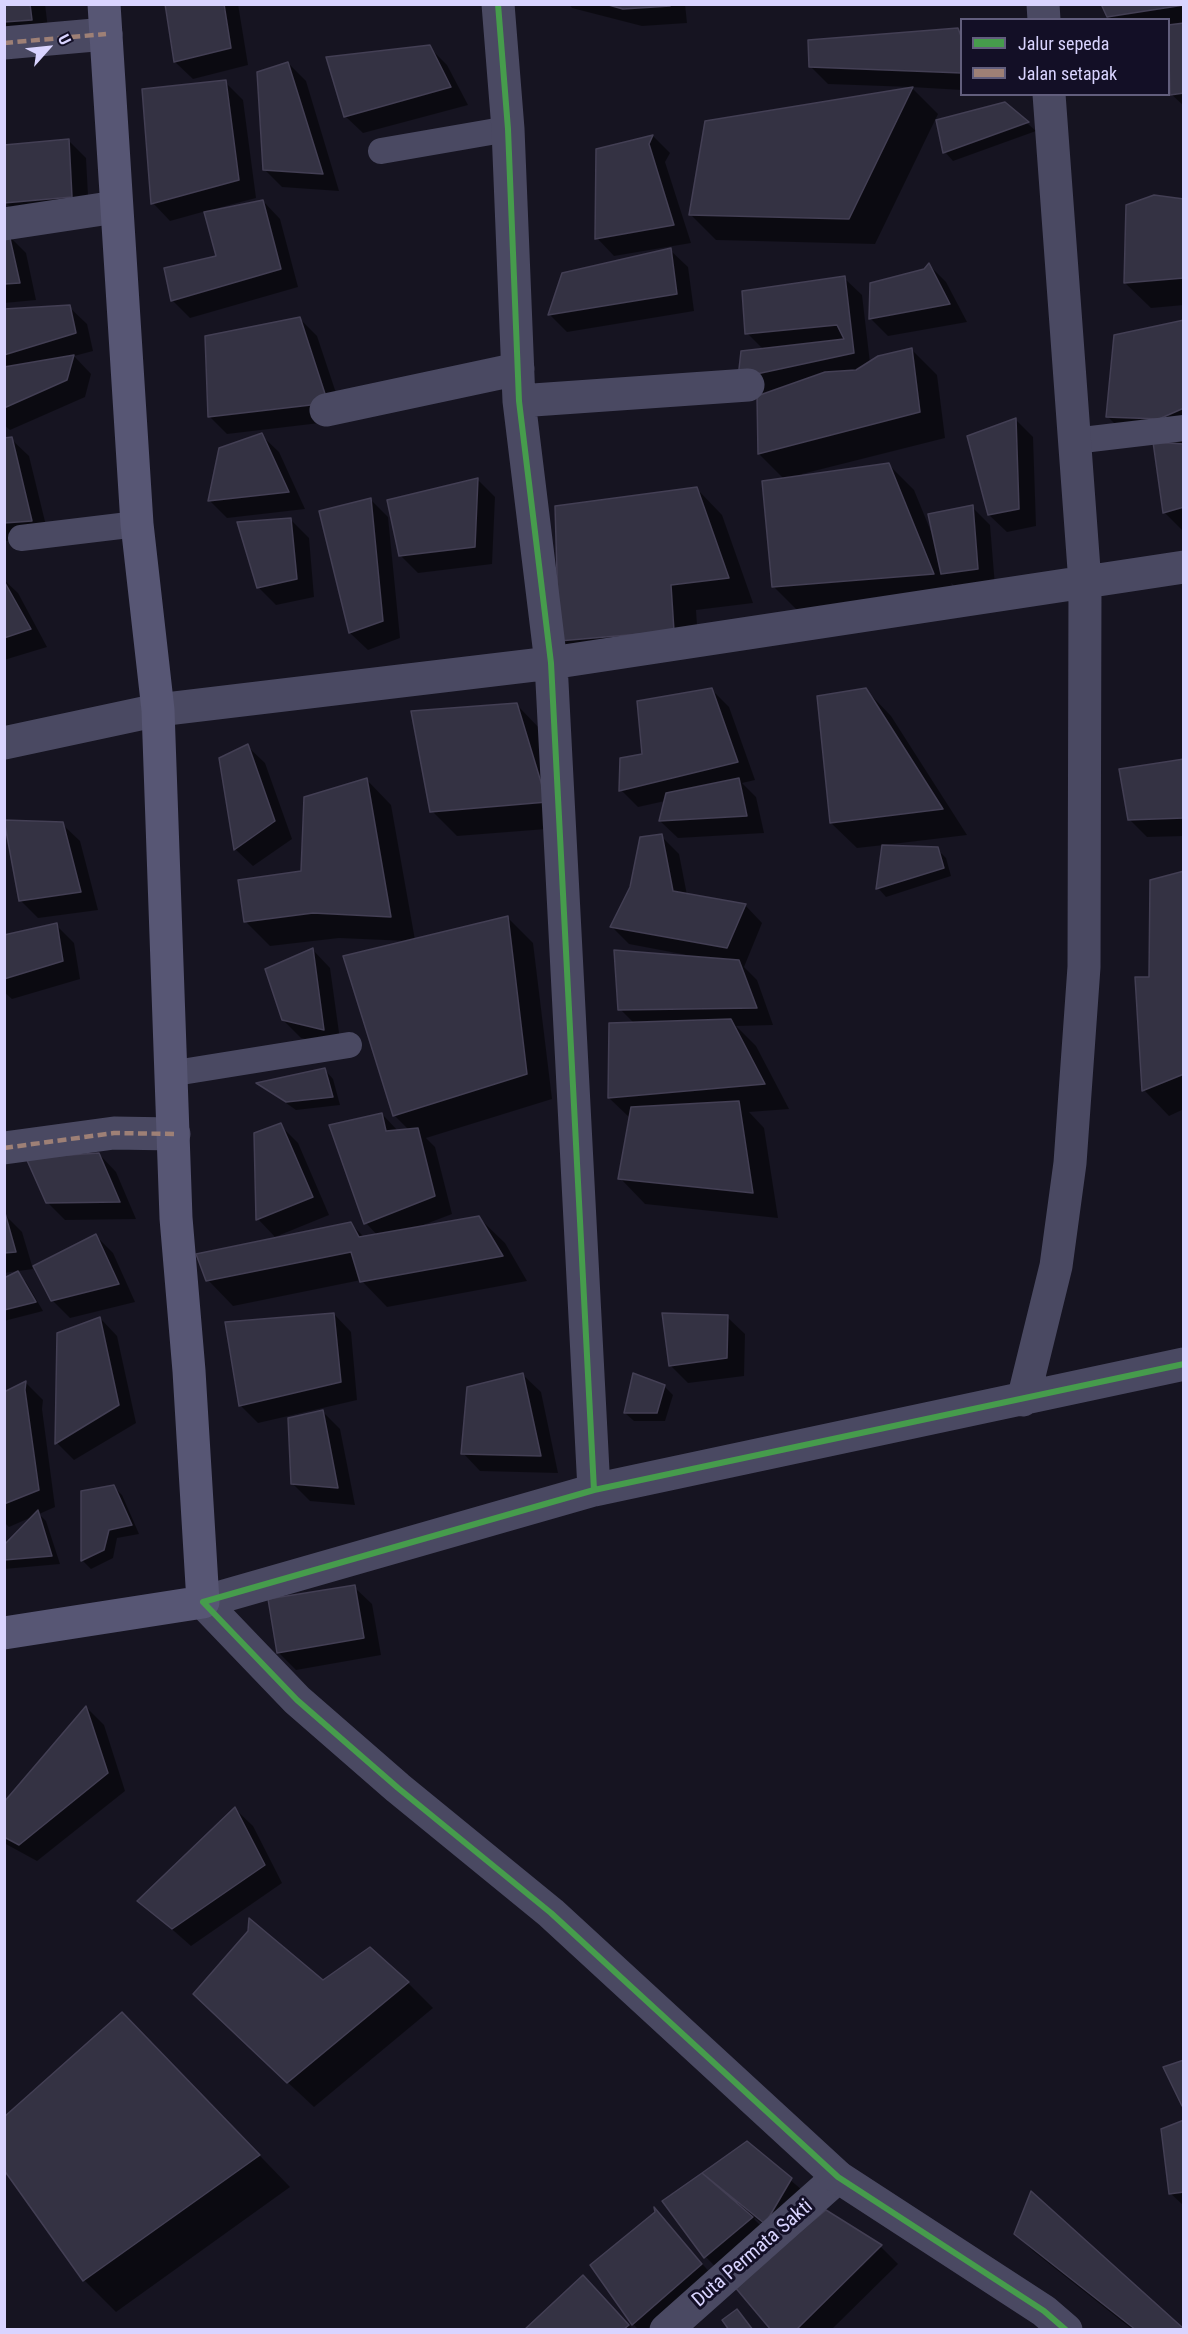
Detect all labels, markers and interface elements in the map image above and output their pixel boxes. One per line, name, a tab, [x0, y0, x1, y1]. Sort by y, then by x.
north arrow	[18, 18, 78, 78]
legend	[960, 18, 1170, 96]
text: U	[54, 31, 75, 48]
text: Jalur sepeda	[1018, 33, 1109, 54]
text: Jalan setapak	[1018, 63, 1117, 84]
street label: Duta Permata Sakti	[688, 2195, 818, 2313]

